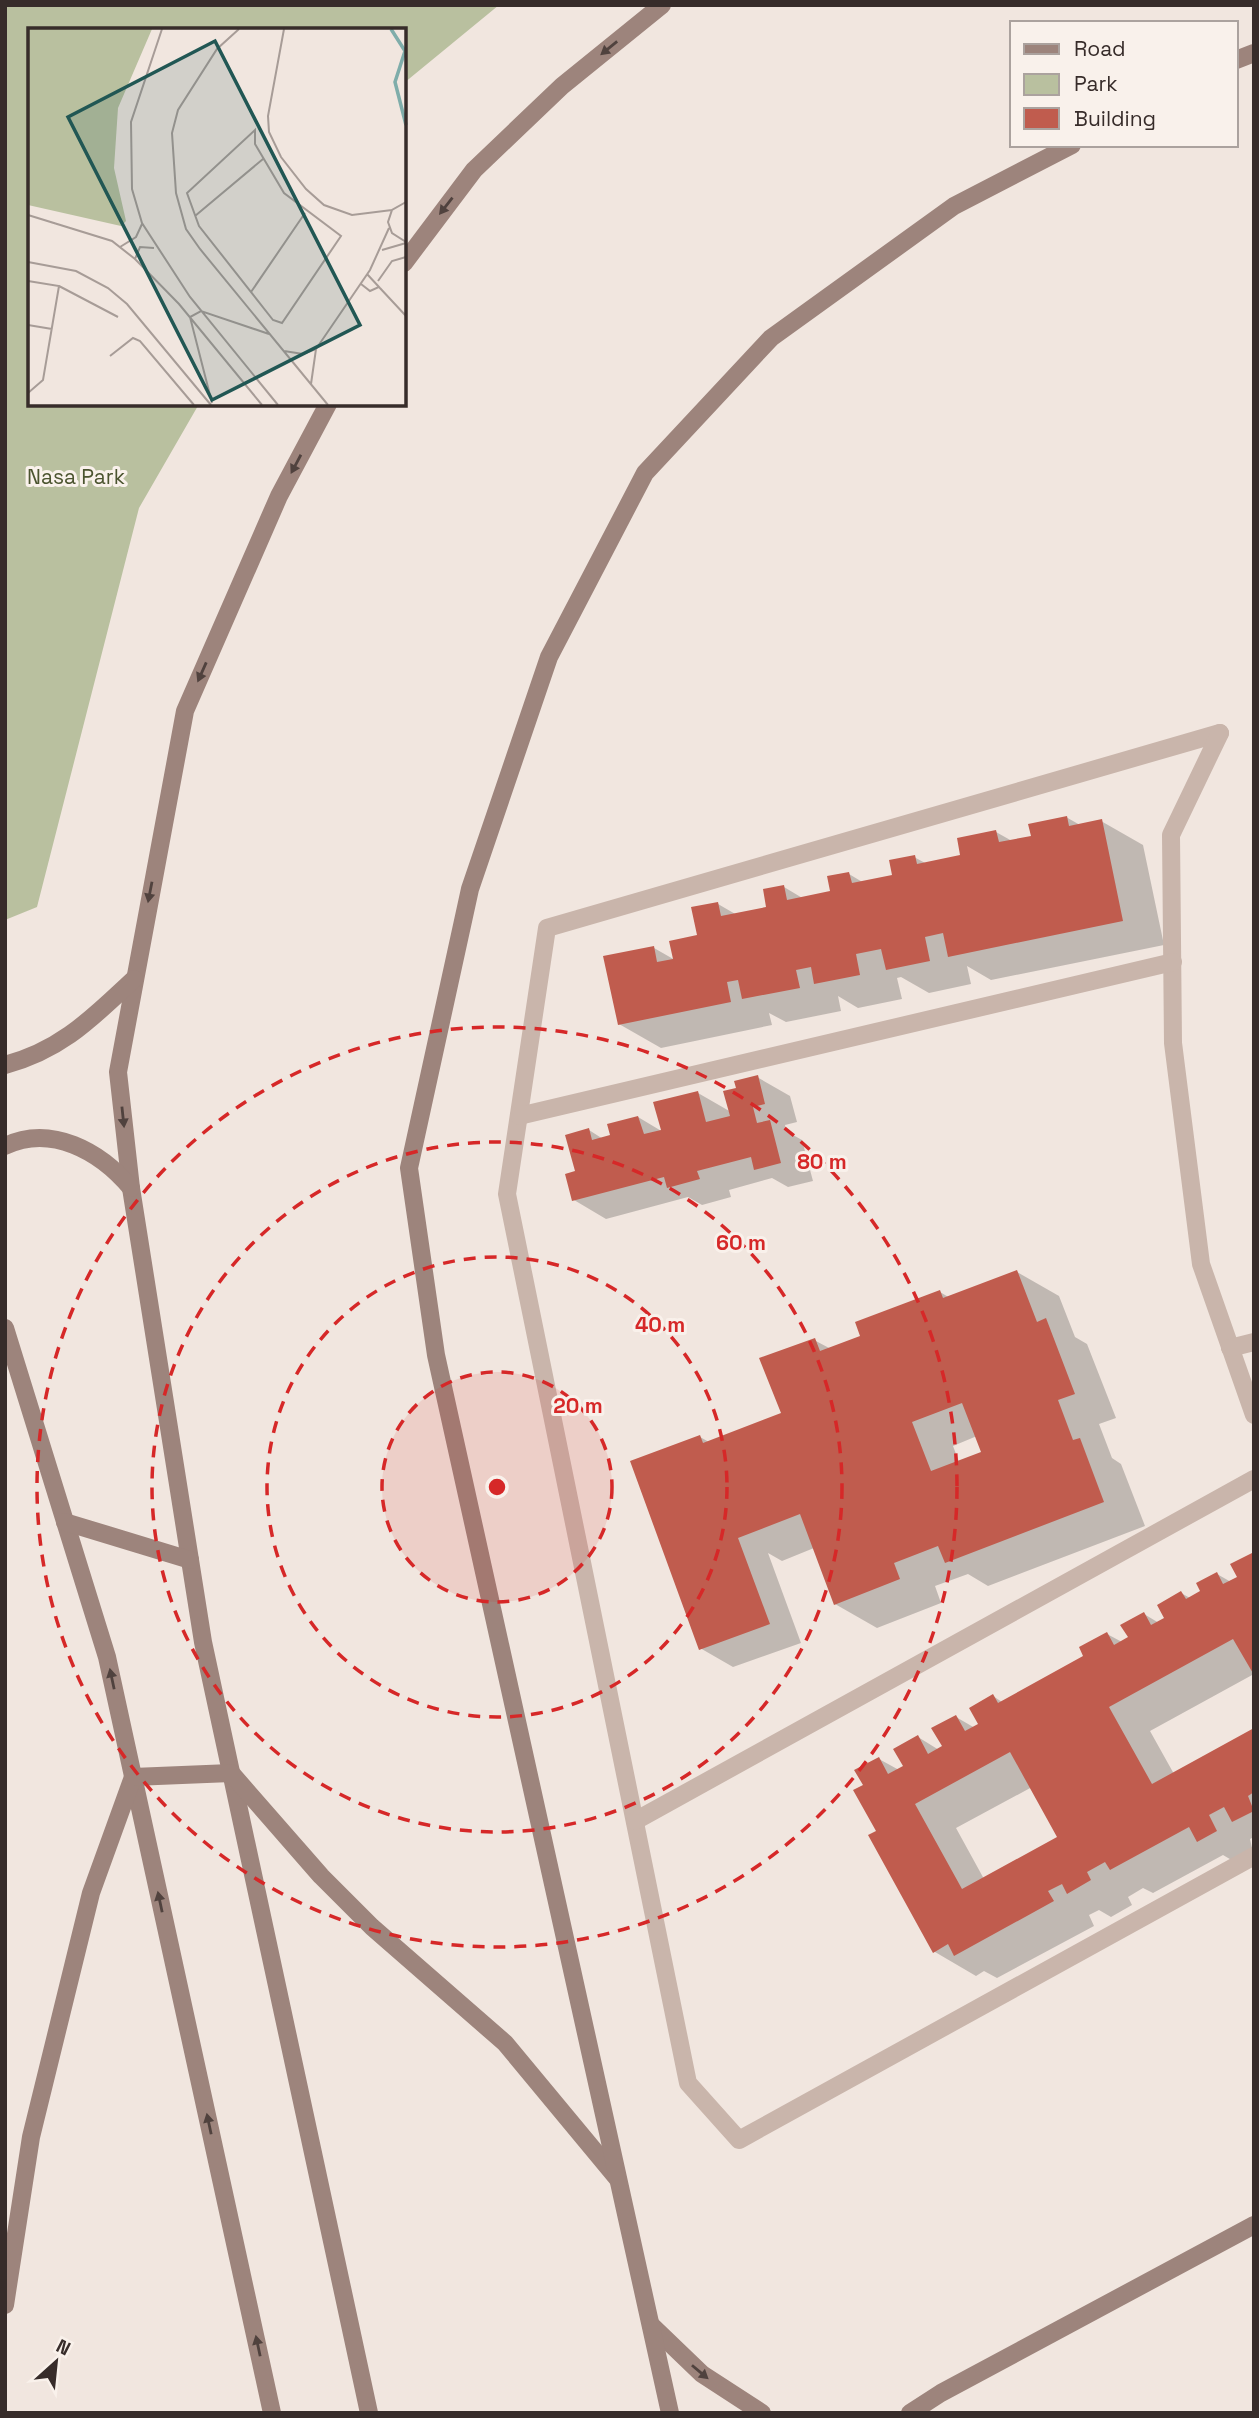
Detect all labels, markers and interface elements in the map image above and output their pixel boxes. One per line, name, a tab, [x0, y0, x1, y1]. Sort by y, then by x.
legend	[1010, 21, 1238, 147]
inset map	[28, 28, 406, 406]
text: Road	[1074, 35, 1126, 62]
one-way arrow	[601, 40, 618, 55]
text: Park	[1074, 70, 1118, 97]
text: Building	[1074, 105, 1156, 132]
one-way arrow	[439, 196, 454, 214]
one-way arrow	[290, 455, 302, 474]
park label: Nasa Park	[27, 463, 125, 490]
one-way arrow	[196, 661, 207, 682]
one-way arrow	[145, 881, 156, 903]
one-way arrow	[118, 1106, 129, 1128]
text: 80 m	[797, 1148, 847, 1175]
text: 60 m	[716, 1229, 766, 1256]
text: 40 m	[635, 1311, 685, 1338]
text: 20 m	[553, 1392, 603, 1419]
centre of rings	[485, 1475, 509, 1499]
one-way arrow	[106, 1668, 117, 1690]
one-way arrow	[155, 1891, 166, 1913]
one-way arrow	[203, 2113, 214, 2135]
north arrow	[21, 2327, 91, 2397]
text: N	[52, 2333, 75, 2361]
one-way arrow	[252, 2335, 263, 2357]
one-way arrow	[692, 2364, 709, 2379]

